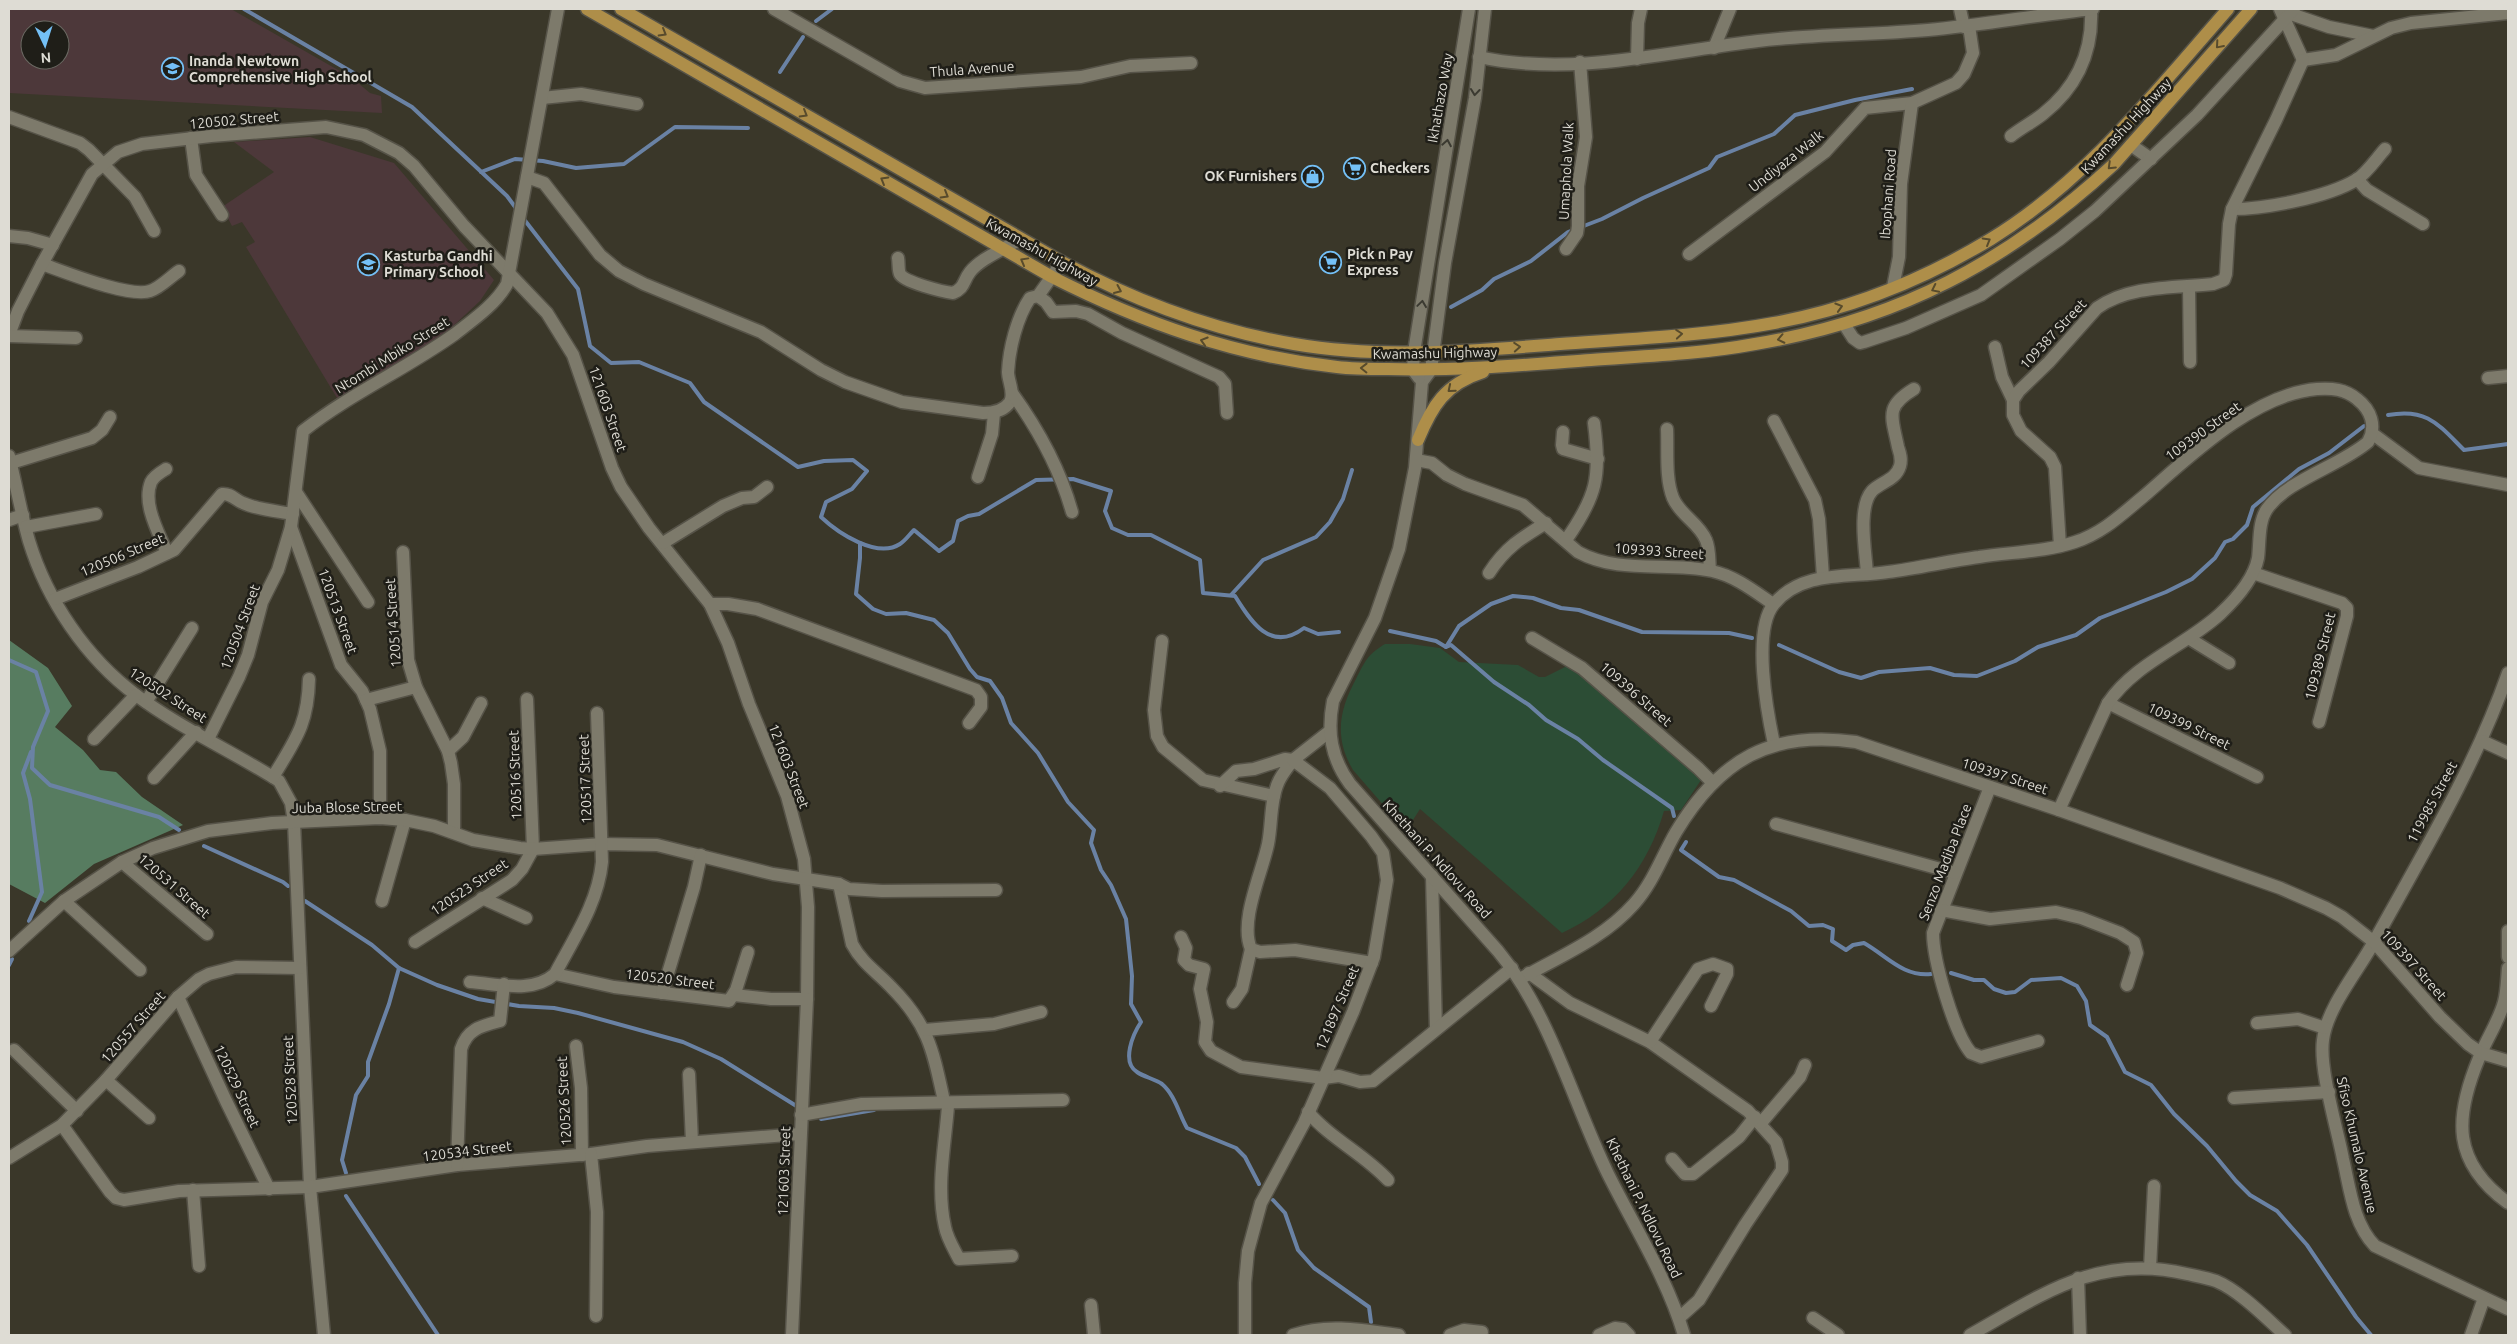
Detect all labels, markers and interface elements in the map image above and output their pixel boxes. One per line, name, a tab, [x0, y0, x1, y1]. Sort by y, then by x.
north arrow	[20, 20, 70, 70]
one-way arrow	[657, 27, 666, 37]
one-way arrow	[2216, 40, 2225, 49]
text: N	[40, 50, 52, 66]
street label: Ikhathazo Way	[1424, 52, 1456, 144]
place label: Inanda Newtown Comprehensive High School	[189, 53, 372, 85]
school or university icon: Inanda Newtown Comprehensive High School	[161, 57, 185, 81]
street label: Thula Avenue	[929, 58, 1015, 80]
street label: Kwamashu Highway	[2078, 75, 2174, 177]
one-way arrow	[1470, 88, 1481, 96]
street label: 120502 Street	[189, 108, 280, 132]
one-way arrow	[798, 108, 807, 118]
street label: Umaphola Walk	[1555, 122, 1577, 220]
street label: Undiyaza Walk	[1745, 127, 1827, 195]
one-way arrow	[1441, 139, 1451, 148]
street label: Ibophani Road	[1877, 148, 1899, 240]
supermarket icon: Checkers	[1342, 156, 1366, 180]
place label: Checkers	[1370, 160, 1430, 176]
one-way arrow	[2107, 161, 2116, 170]
shop icon: OK Furnishers	[1301, 164, 1325, 188]
place label: OK Furnishers	[1204, 168, 1297, 184]
one-way arrow	[880, 176, 889, 186]
one-way arrow	[939, 189, 948, 199]
street label: Kwamashu Highway	[984, 215, 1101, 289]
one-way arrow	[1981, 237, 1990, 247]
place label: Pick n Pay Express	[1347, 246, 1413, 278]
place label: Kasturba Gandhi Primary School	[384, 248, 493, 280]
supermarket icon: Pick n Pay Express	[1319, 250, 1343, 274]
school or university icon: Kasturba Gandhi Primary School	[356, 252, 380, 276]
one-way arrow	[1021, 257, 1030, 267]
one-way arrow	[1932, 283, 1941, 293]
one-way arrow	[1113, 284, 1122, 294]
street label: 109387 Street	[2017, 295, 2090, 372]
one-way arrow	[1416, 299, 1426, 308]
one-way arrow	[1834, 302, 1842, 312]
street label: Ntombi Mbiko Street	[332, 313, 452, 397]
one-way arrow	[1675, 329, 1683, 340]
one-way arrow	[1777, 333, 1786, 344]
one-way arrow	[1201, 336, 1209, 346]
one-way arrow	[1513, 342, 1521, 353]
street label: Kwamashu Highway	[1373, 344, 1498, 362]
one-way arrow	[1360, 363, 1368, 374]
street label: 121603 Street	[586, 364, 630, 454]
one-way arrow	[1448, 384, 1457, 393]
street label: 109390 Street	[2162, 398, 2244, 464]
street label: 120506 Street	[78, 530, 167, 580]
street label: 109393 Street	[1614, 540, 1705, 562]
street label: 120513 Street	[315, 566, 361, 656]
street label: 120514 Street	[382, 577, 404, 668]
street label: 120504 Street	[217, 582, 263, 672]
street label: 109389 Street	[2301, 610, 2339, 701]
street label: 109396 Street	[1597, 659, 1675, 730]
street label: 120502 Street	[126, 664, 210, 726]
street label: 109399 Street	[2145, 699, 2233, 753]
street label: 121603 Street	[765, 721, 813, 811]
street label: 120516 Street	[505, 729, 525, 820]
street label: 120517 Street	[575, 733, 595, 824]
street label: 109397 Street	[1960, 755, 2051, 798]
street label: 119985 Street	[2404, 758, 2460, 845]
street label: Khethani P. Ndlovu Road	[1380, 797, 1494, 921]
street label: Juba Blose Street	[292, 798, 403, 816]
street label: Senzo Madiba Place	[1915, 801, 1975, 923]
street label: 120531 Street	[135, 851, 213, 922]
street label: 120523 Street	[427, 855, 511, 919]
street label: 109397 Street	[2378, 926, 2450, 1004]
street label: 121897 Street	[1312, 963, 1362, 1052]
street label: 120520 Street	[625, 966, 716, 992]
street label: 120557 Street	[98, 988, 169, 1066]
street label: 120528 Street	[280, 1034, 300, 1125]
street label: 120529 Street	[211, 1042, 263, 1130]
street label: 120526 Street	[554, 1055, 574, 1146]
street label: Sfiso Khumalo Avenue	[2334, 1075, 2380, 1215]
street label: 121603 Street	[774, 1125, 794, 1216]
street label: Khethani P. Ndlovu Road	[1603, 1135, 1685, 1281]
street label: 120534 Street	[422, 1138, 513, 1164]

